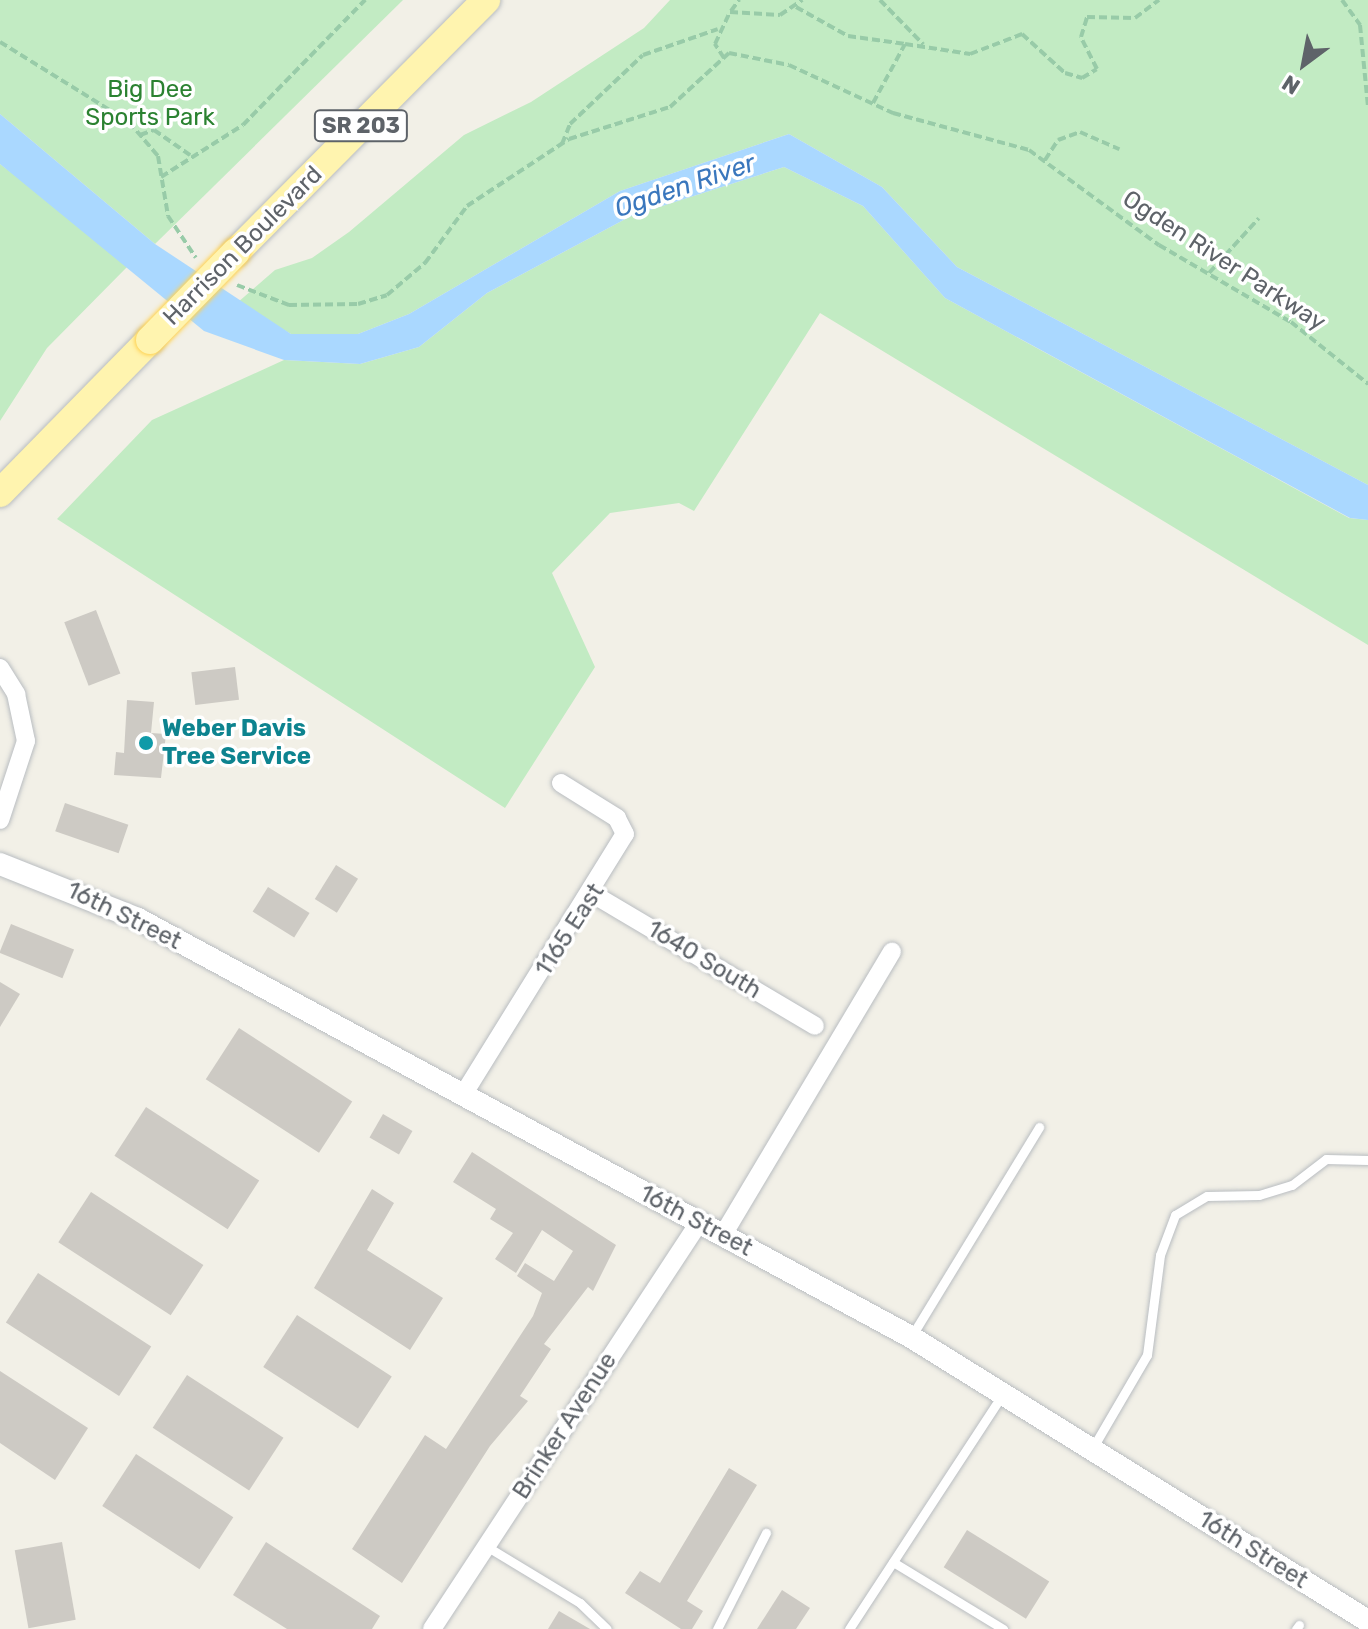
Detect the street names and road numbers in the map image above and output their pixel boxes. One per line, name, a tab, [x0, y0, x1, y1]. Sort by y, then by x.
road number: SR 203	[313, 108, 409, 144]
street label: Harrison Boulevard	[157, 160, 329, 332]
street label: Ogden River Parkway	[1117, 185, 1331, 337]
street label: 16th Street	[62, 876, 186, 956]
street label: 1165 East	[529, 878, 611, 982]
street label: 1640 South	[642, 915, 766, 1005]
street label: 16th Street	[634, 1179, 758, 1263]
street label: Brinker Avenue	[507, 1347, 623, 1505]
street label: 16th Street	[1193, 1505, 1313, 1595]

